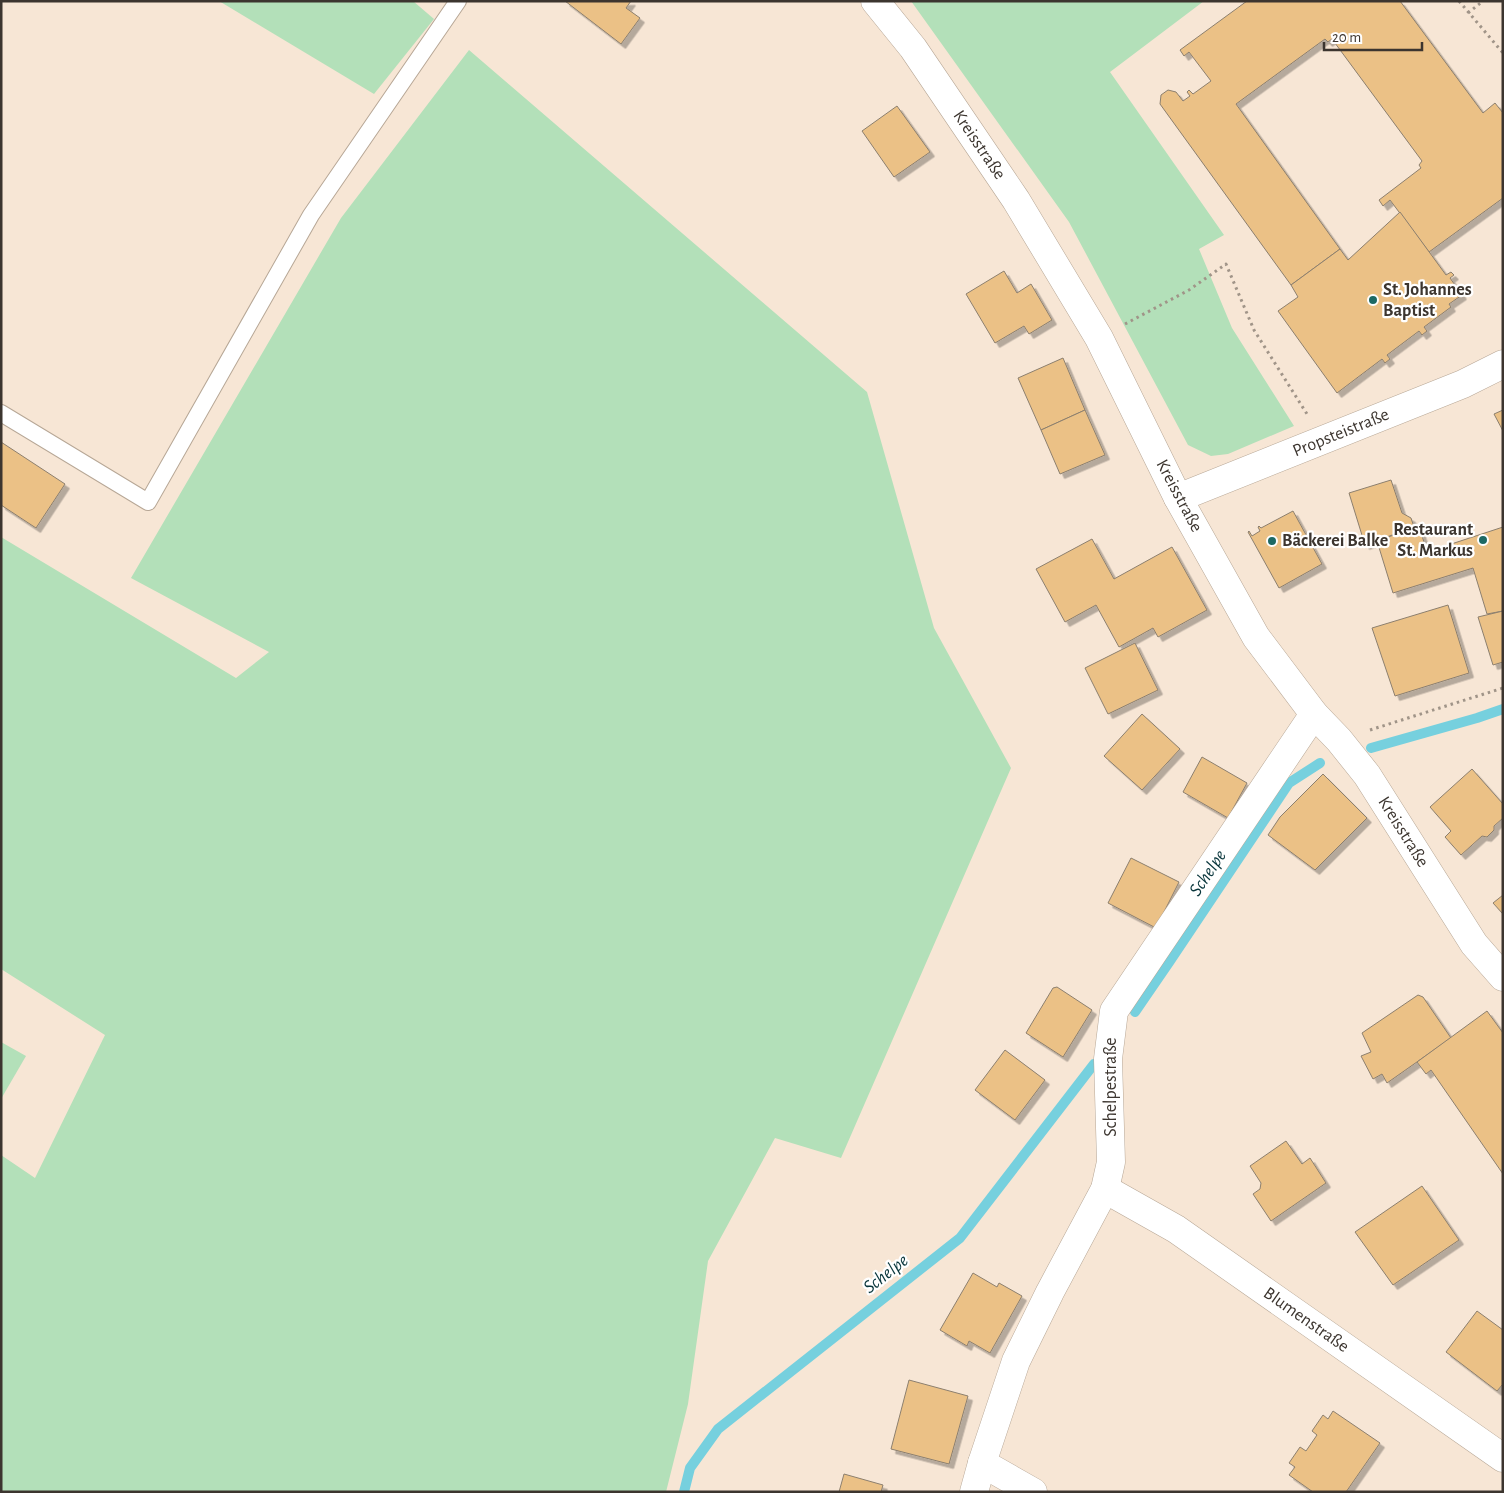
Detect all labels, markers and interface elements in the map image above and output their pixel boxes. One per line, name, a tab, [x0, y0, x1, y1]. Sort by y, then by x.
scale bar	[1324, 20, 1422, 52]
text: 20 m	[1332, 30, 1361, 45]
street label: Kreisstraße	[949, 107, 1009, 183]
place label: St. Johannes Baptist	[1383, 281, 1472, 320]
marker: St. Johannes Baptist	[1367, 294, 1379, 306]
street label: Propsteistraße	[1290, 405, 1392, 461]
street label: Kreisstraße	[1152, 457, 1206, 535]
place label: Restaurant St. Markus	[1393, 521, 1473, 560]
place label: Bäckerei Balke	[1282, 532, 1388, 550]
marker: Restaurant St. Markus	[1477, 534, 1489, 546]
marker: Bäckerei Balke	[1266, 535, 1278, 547]
street label: Kreisstraße	[1374, 794, 1432, 870]
water label: Schelpe	[1186, 847, 1230, 899]
street label: Schelpestraße	[1102, 1037, 1120, 1137]
water label: Schelpe	[860, 1251, 912, 1297]
street label: Blumenstraße	[1260, 1284, 1352, 1356]

